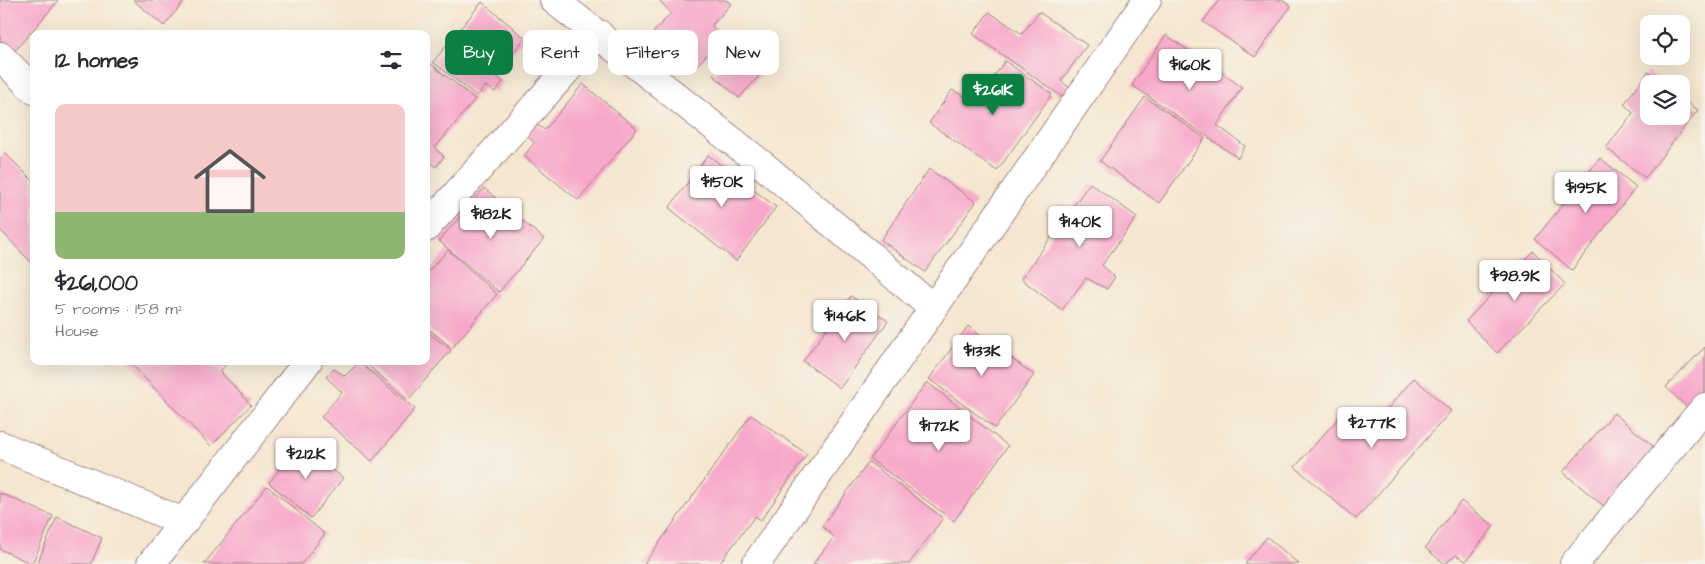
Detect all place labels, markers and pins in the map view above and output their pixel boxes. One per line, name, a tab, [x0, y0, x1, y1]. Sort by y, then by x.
pin: $160K	[1155, 48, 1225, 91]
pin: $261K	[958, 74, 1028, 116]
pin: $150K	[687, 166, 757, 208]
pin: $195K	[1551, 172, 1621, 214]
pin: $182K	[456, 198, 526, 240]
pin: $140K	[1045, 206, 1115, 248]
pin: $98.9K	[1474, 260, 1556, 302]
pin: $146K	[810, 300, 880, 342]
pin: $133K	[947, 334, 1017, 377]
pin: $277K	[1337, 406, 1407, 449]
pin: $172K	[904, 410, 974, 452]
pin: $212K	[271, 438, 341, 480]

